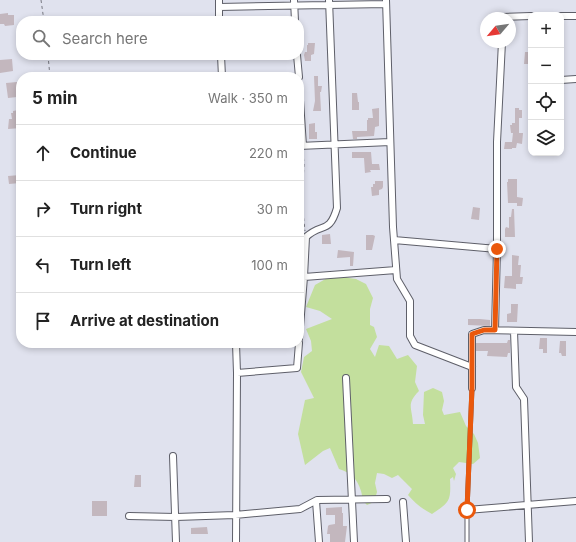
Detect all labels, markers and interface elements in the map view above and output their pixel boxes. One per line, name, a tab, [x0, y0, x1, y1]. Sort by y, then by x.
north arrow	[480, 12, 516, 48]
map controls	[528, 12, 564, 156]
button: +	[528, 12, 564, 48]
search box	[16, 16, 304, 60]
icon: search	[30, 27, 52, 49]
text: Search here	[62, 29, 148, 48]
button: −	[528, 48, 564, 84]
button: locate	[528, 84, 564, 120]
text: 5 min	[32, 88, 78, 108]
text: Walk · 350 m	[208, 90, 288, 106]
button: layers	[528, 120, 564, 156]
icon: ahead	[32, 142, 54, 164]
text: Continue	[70, 143, 137, 162]
text: 220 m	[249, 145, 288, 161]
icon: right	[32, 198, 54, 220]
text: Turn right	[70, 199, 142, 218]
text: 30 m	[257, 201, 288, 217]
route end	[488, 240, 506, 258]
icon: left	[32, 254, 54, 276]
text: Turn left	[70, 255, 131, 274]
text: 100 m	[251, 257, 288, 273]
icon: arrive	[32, 310, 54, 332]
text: Arrive at destination	[70, 311, 219, 330]
route start	[458, 501, 476, 519]

